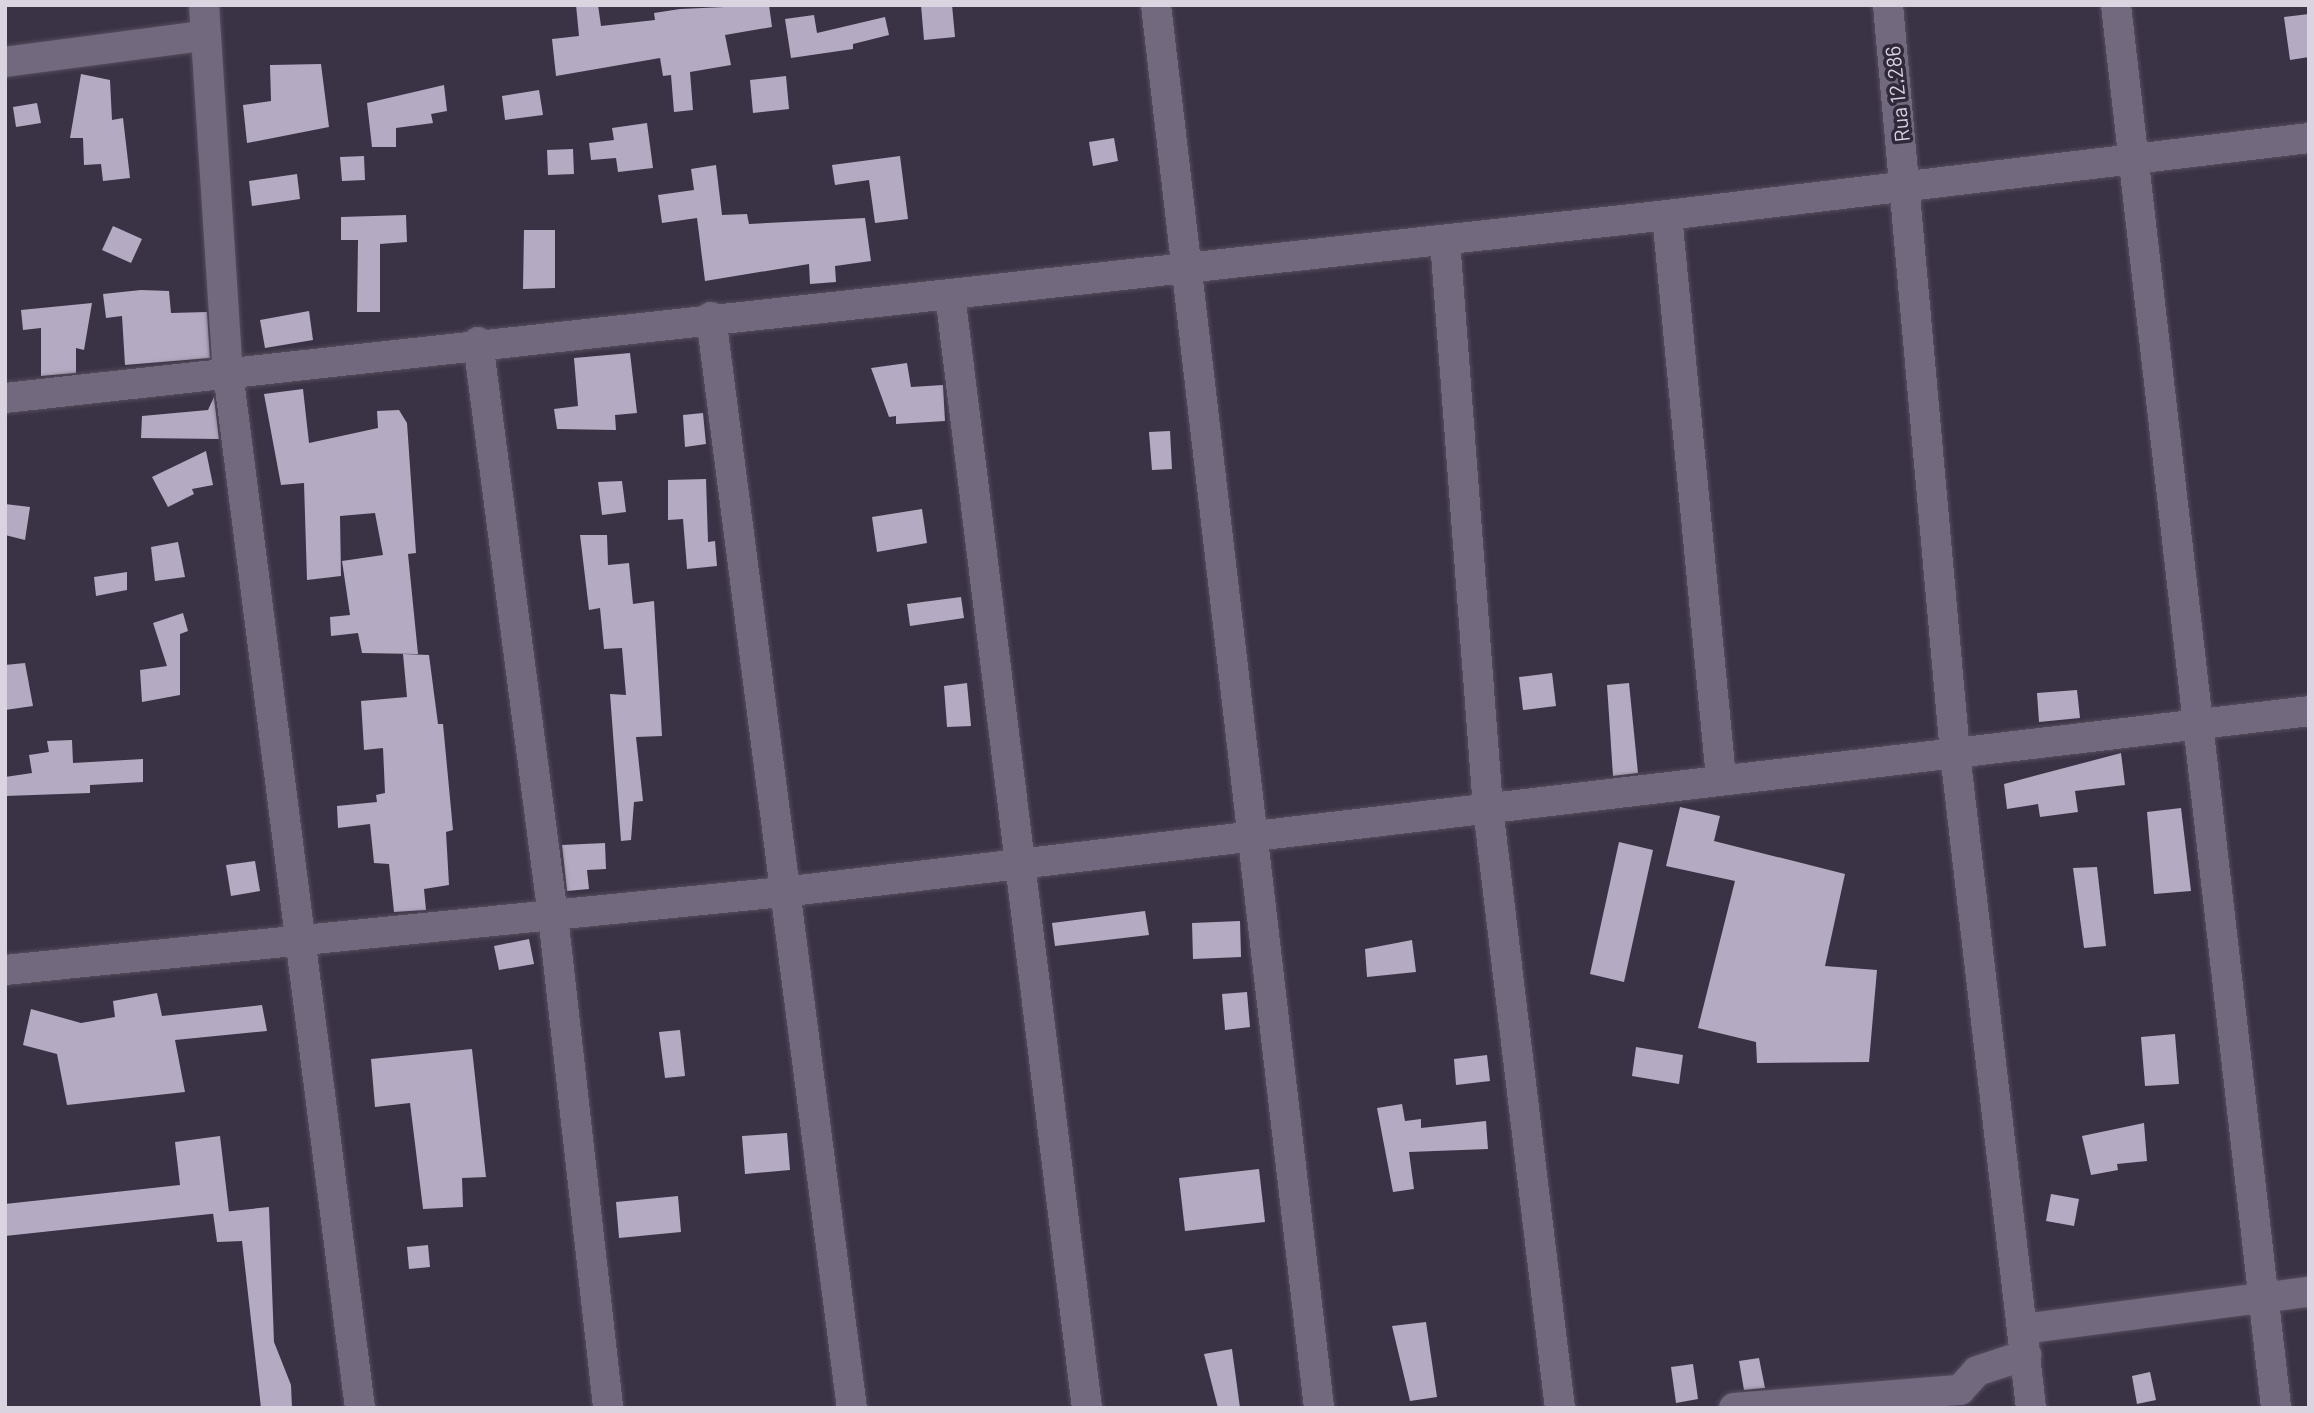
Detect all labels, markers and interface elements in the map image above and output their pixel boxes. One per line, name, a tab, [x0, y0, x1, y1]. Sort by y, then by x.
street label: Rua 12.286	[1879, 45, 1915, 143]

